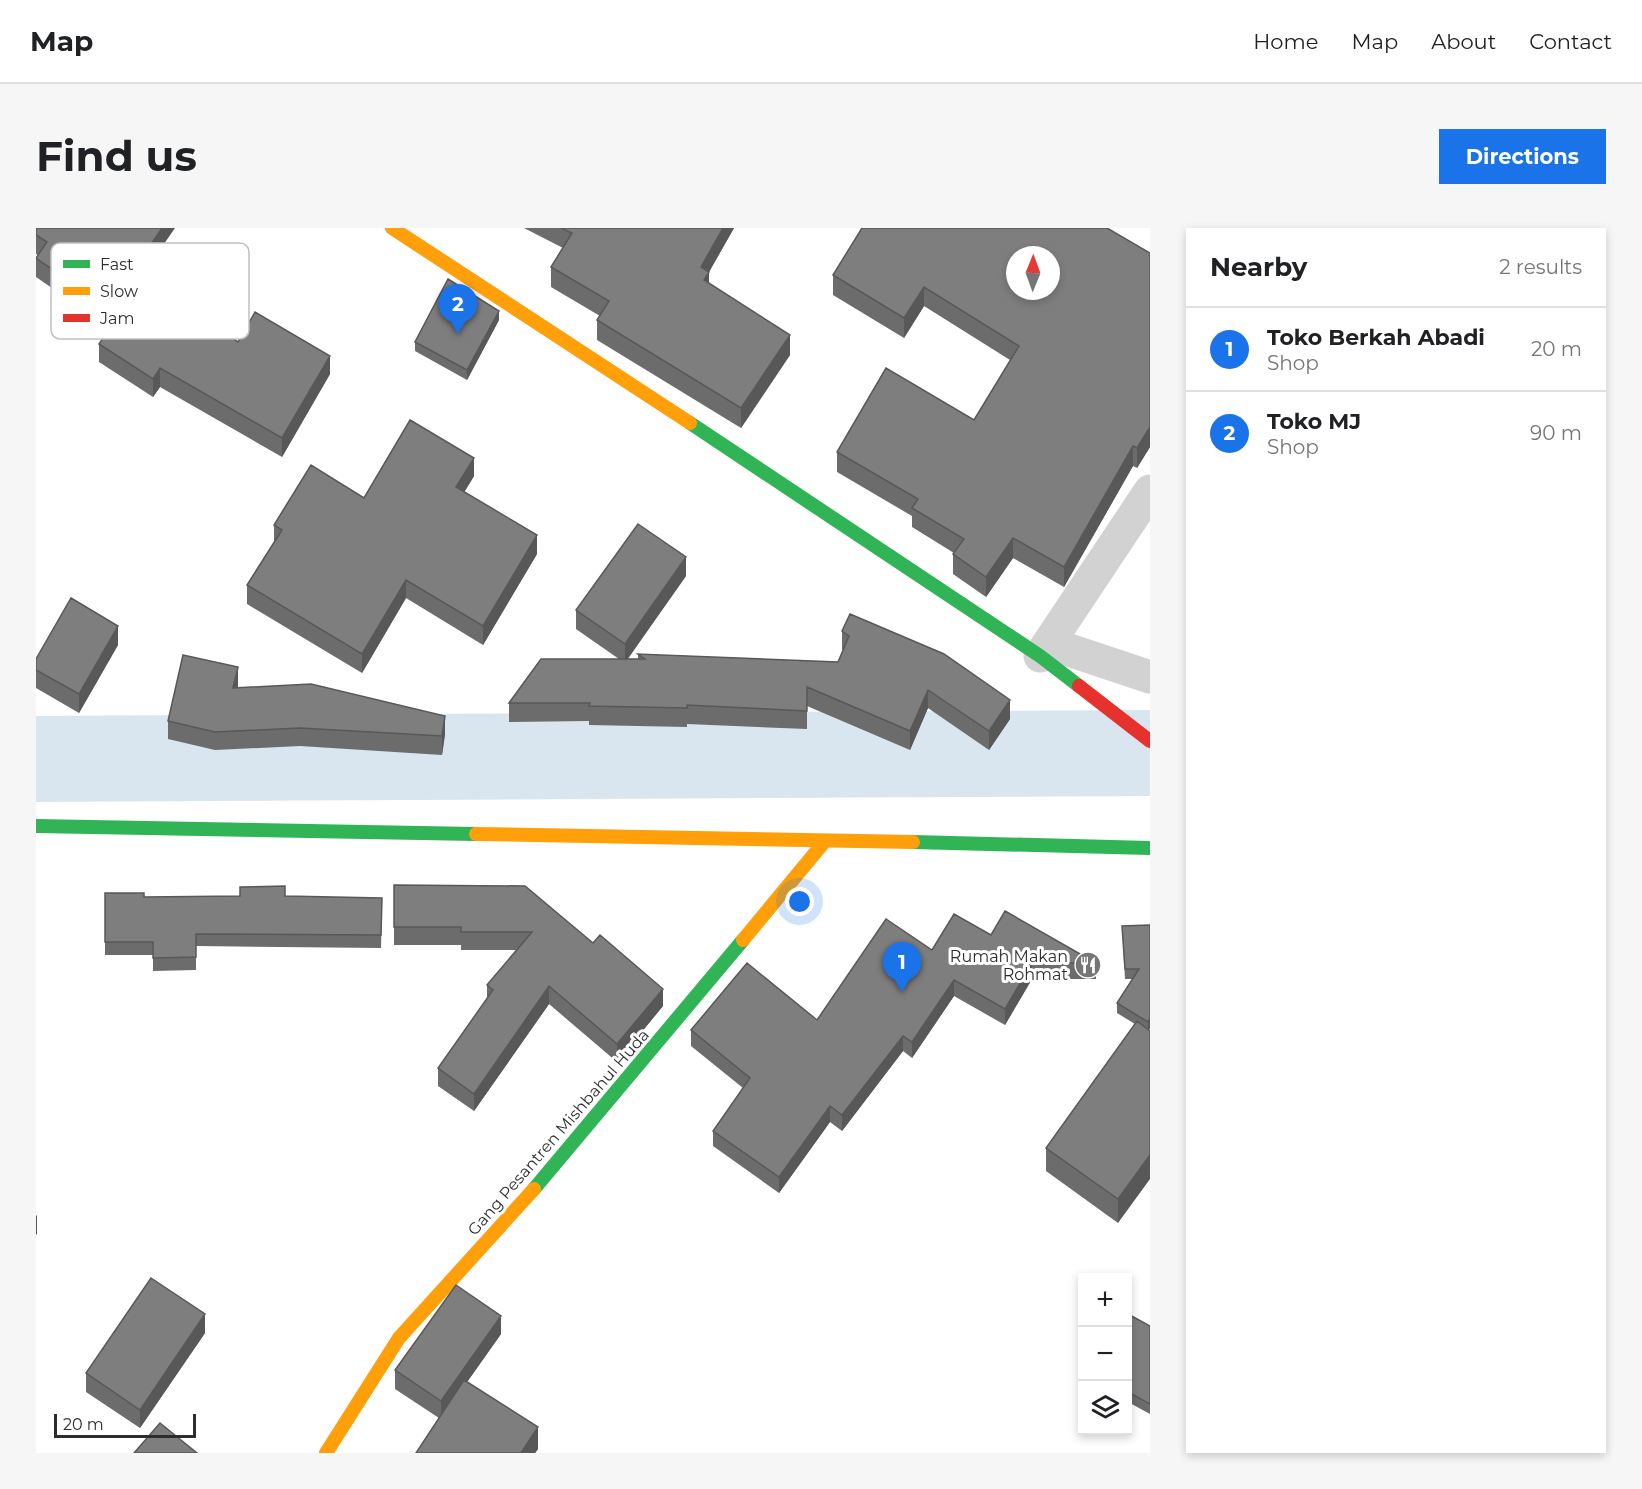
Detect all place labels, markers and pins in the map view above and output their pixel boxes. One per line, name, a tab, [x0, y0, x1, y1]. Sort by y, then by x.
pin: 2	[438, 285, 478, 334]
pin: 1	[882, 942, 922, 992]
place label: Rumah Makan Rohmat	[950, 947, 1069, 984]
restaurant icon: Rumah Makan Rohmat	[1073, 950, 1103, 980]

